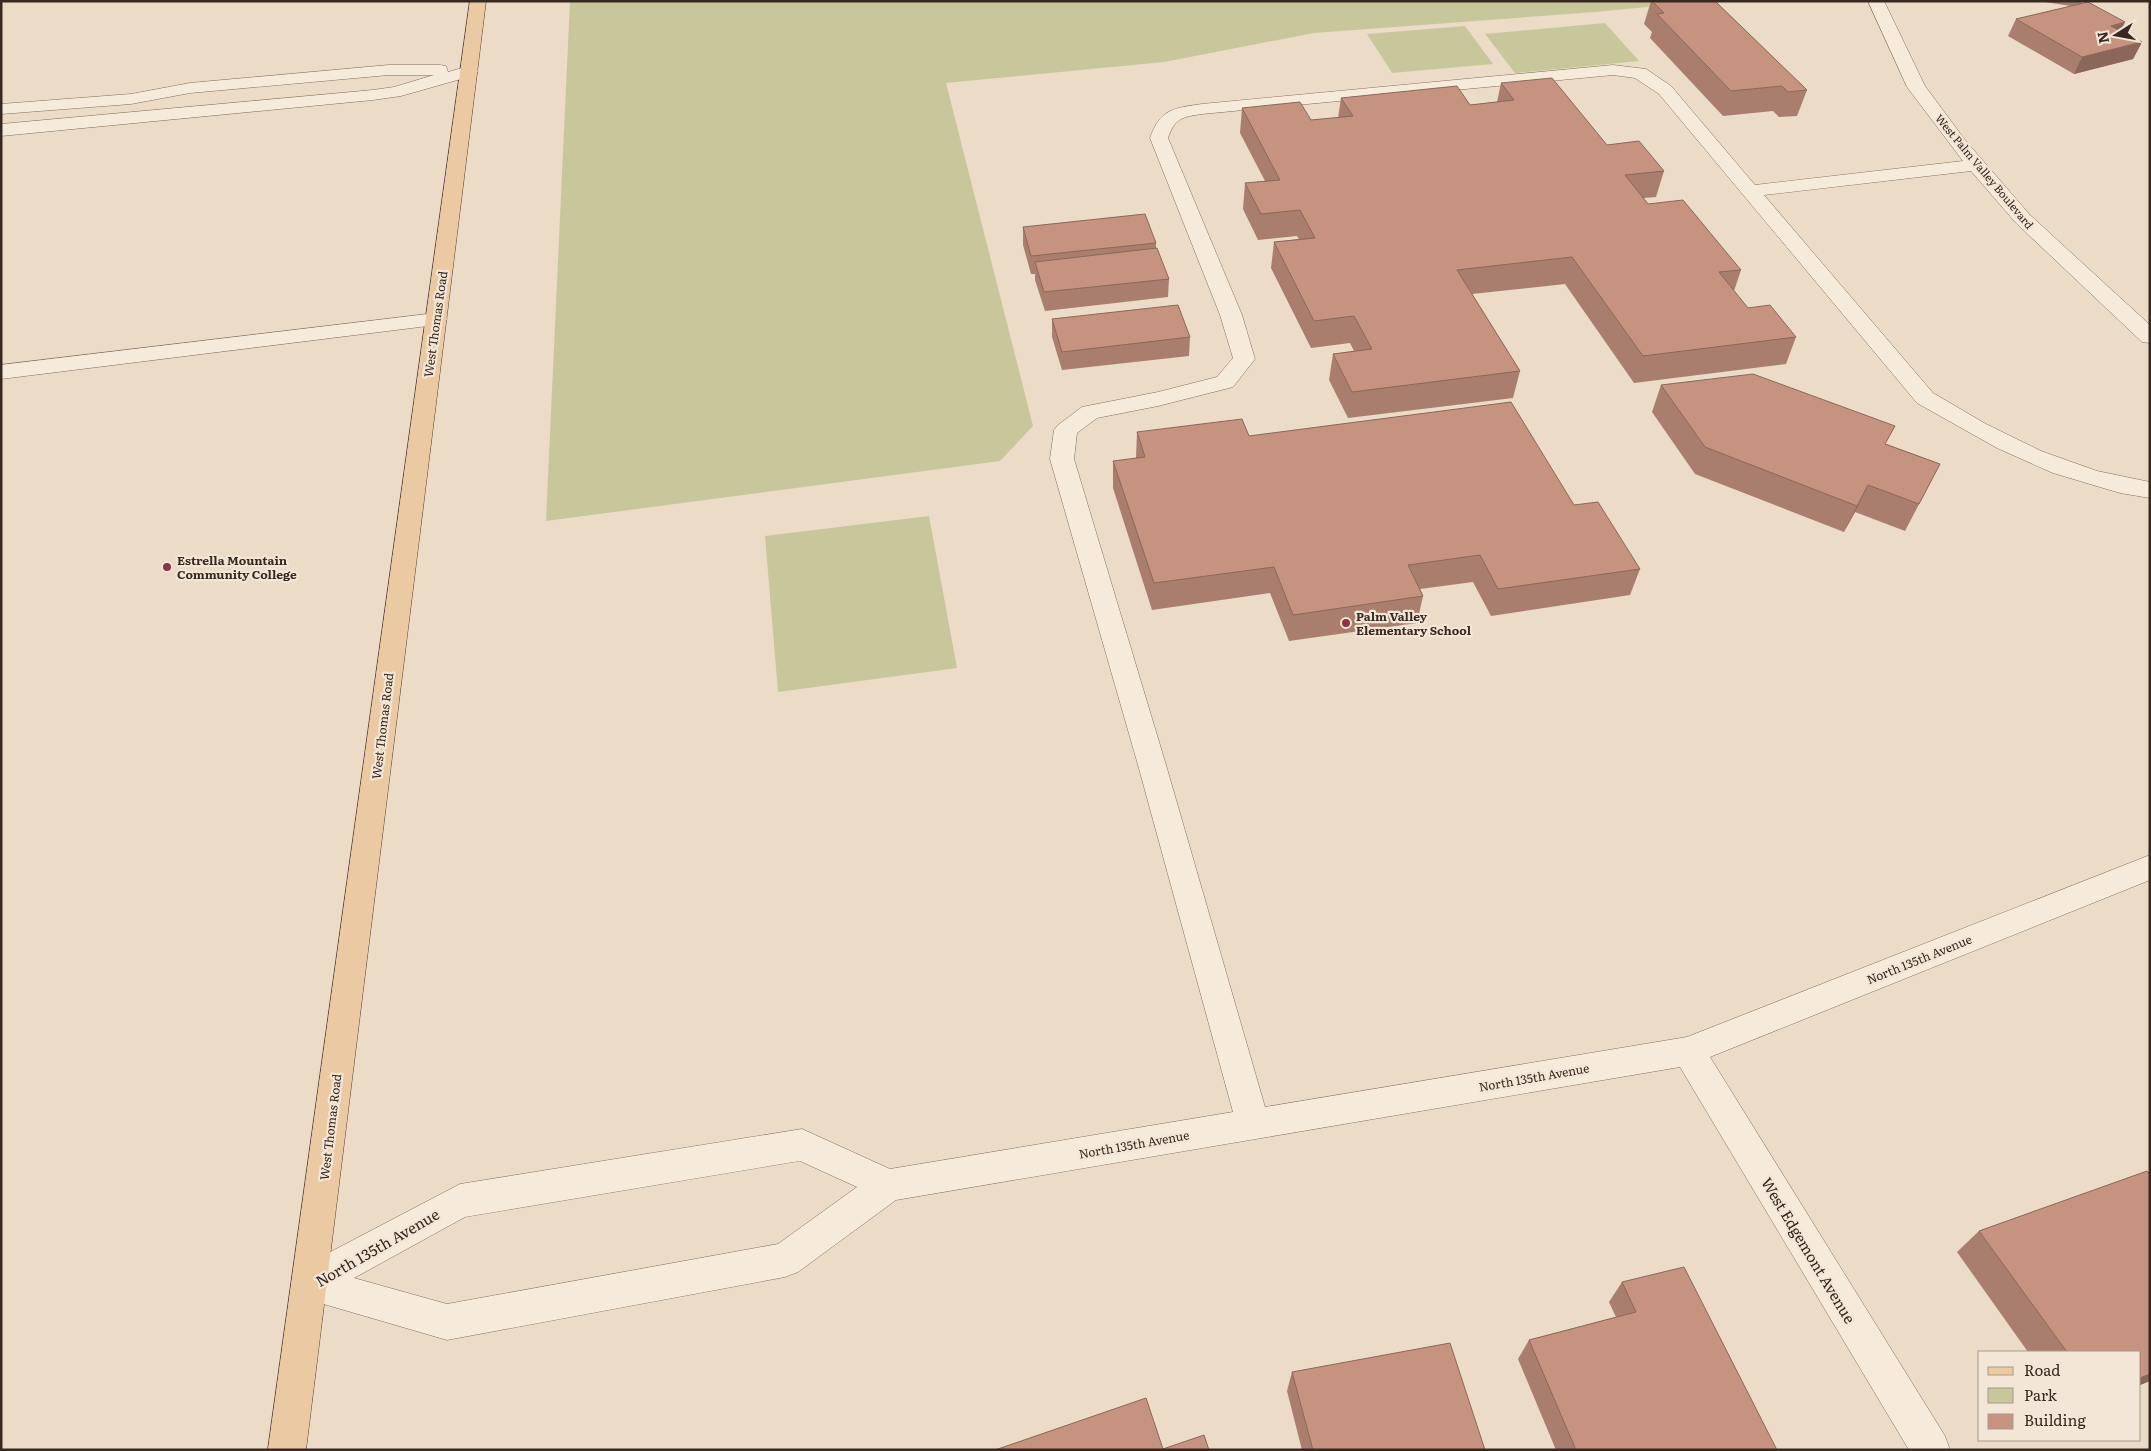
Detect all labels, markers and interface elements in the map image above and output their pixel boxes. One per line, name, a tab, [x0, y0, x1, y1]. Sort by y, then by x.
north arrow	[2091, 10, 2141, 60]
text: N	[2091, 30, 2113, 45]
street label: West Palm Valley Boulevard	[1932, 110, 2038, 232]
street label: West Thomas Road	[419, 269, 451, 378]
place label: Estrella Mountain Community College	[177, 551, 297, 583]
marker: Estrella Mountain Community College	[161, 561, 173, 573]
place label: Palm Valley Elementary School	[1356, 607, 1472, 639]
marker: Palm Valley Elementary School	[1340, 617, 1352, 629]
street label: West Thomas Road	[367, 671, 398, 780]
street label: North 135th Avenue	[1864, 930, 1974, 988]
street label: North 135th Avenue	[1477, 1058, 1591, 1096]
street label: West Thomas Road	[315, 1072, 346, 1181]
street label: North 135th Avenue	[1077, 1125, 1191, 1163]
street label: West Edgemont Avenue	[1756, 1172, 1862, 1328]
street label: North 135th Avenue	[311, 1202, 444, 1292]
legend	[1978, 1351, 2141, 1441]
text: Road	[2024, 1358, 2060, 1381]
text: Park	[2024, 1383, 2058, 1406]
text: Building	[2024, 1408, 2086, 1431]

